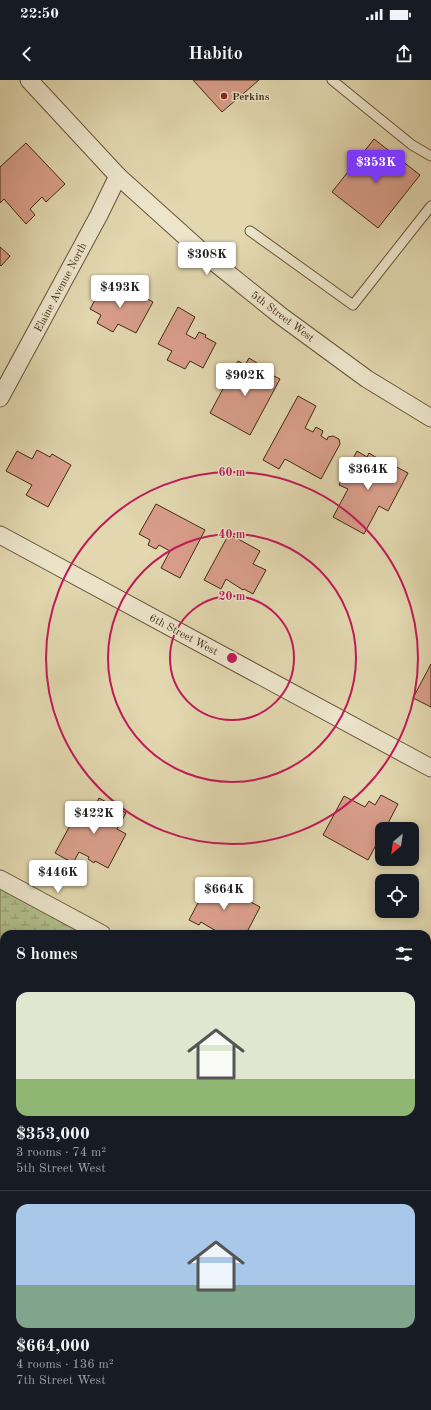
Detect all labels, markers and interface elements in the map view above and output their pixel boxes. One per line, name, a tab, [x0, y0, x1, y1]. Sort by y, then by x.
text: 22:50	[20, 7, 59, 22]
icon: back	[16, 43, 38, 65]
icon: share	[393, 43, 415, 65]
text: Habito	[188, 45, 243, 63]
marker: Perkins	[219, 91, 229, 101]
place label: Perkins	[232, 92, 270, 103]
pin: $353K	[348, 150, 404, 184]
text: $353K	[356, 156, 396, 169]
street label: Elaine Avenue North	[33, 241, 90, 334]
pin: $308K	[179, 242, 235, 276]
text: $308K	[187, 248, 227, 261]
pin: $493K	[92, 275, 148, 309]
text: $493K	[100, 281, 140, 294]
street label: 5th Street West	[248, 290, 316, 345]
pin: $902K	[217, 363, 273, 397]
text: $902K	[225, 369, 265, 382]
pin: $364K	[340, 457, 396, 491]
text: $364K	[348, 463, 388, 476]
text: 60 m	[219, 467, 246, 479]
text: 40 m	[219, 529, 246, 541]
text: 20 m	[219, 591, 246, 603]
street label: 6th Street West	[147, 613, 220, 658]
centre of rings	[225, 651, 239, 665]
pin: $422K	[66, 801, 122, 835]
text: $422K	[74, 807, 114, 820]
north arrow	[375, 822, 419, 866]
map controls	[375, 822, 419, 918]
pin: $446K	[30, 860, 86, 894]
text: $446K	[38, 866, 78, 879]
button: locate	[375, 874, 419, 918]
pin: $664K	[196, 877, 252, 911]
text: $664K	[204, 883, 244, 896]
icon: filters	[393, 943, 415, 965]
text: 8 homes	[16, 946, 78, 963]
icon: home	[180, 1018, 252, 1090]
text: $353,000	[16, 1126, 90, 1143]
text: 3 rooms · 74 m²	[16, 1146, 106, 1159]
text: 5th Street West	[16, 1162, 106, 1175]
icon: home	[180, 1230, 252, 1302]
text: $664,000	[16, 1338, 90, 1355]
text: 4 rooms · 136 m²	[16, 1358, 114, 1371]
text: 7th Street West	[16, 1374, 106, 1387]

